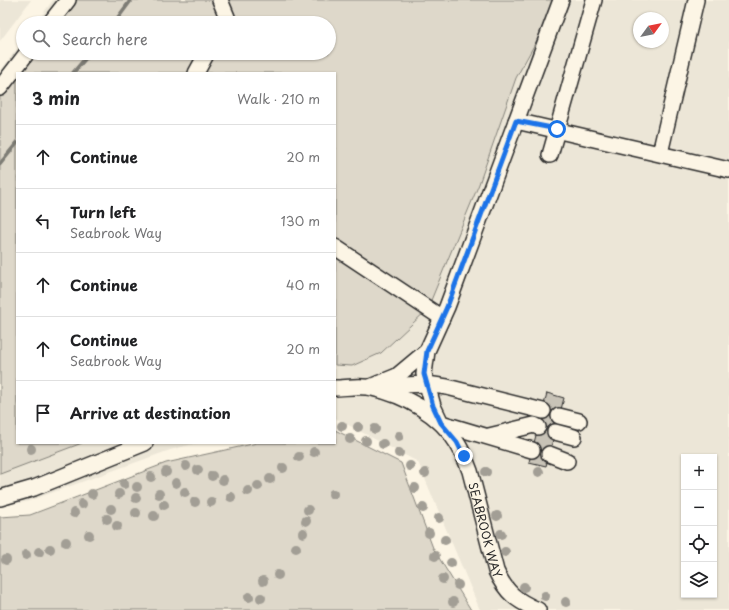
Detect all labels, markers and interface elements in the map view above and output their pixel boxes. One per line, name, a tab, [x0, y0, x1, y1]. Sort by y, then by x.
north arrow	[633, 12, 669, 48]
search box	[16, 16, 336, 60]
icon: search	[30, 27, 52, 49]
text: Search here	[62, 27, 148, 50]
text: 3 min	[32, 85, 80, 111]
text: Walk · 210 m	[237, 89, 320, 108]
route start	[548, 120, 566, 138]
text: Continue	[70, 145, 138, 168]
icon: ahead	[32, 146, 54, 168]
text: 20 m	[286, 147, 320, 166]
text: Turn left	[70, 200, 136, 223]
icon: left	[32, 210, 54, 232]
text: 130 m	[281, 211, 320, 230]
text: Seabrook Way	[70, 223, 162, 242]
text: Continue	[70, 273, 138, 296]
icon: ahead	[32, 274, 54, 296]
text: 40 m	[286, 275, 320, 294]
text: Continue	[70, 328, 138, 351]
icon: ahead	[32, 338, 54, 360]
text: 20 m	[286, 339, 320, 358]
text: Seabrook Way	[70, 351, 162, 370]
text: Arrive at destination	[70, 401, 231, 424]
icon: arrive	[32, 402, 54, 424]
route end	[455, 447, 473, 465]
map controls	[681, 454, 717, 598]
button: +	[681, 454, 717, 490]
street label: SEABROOK WAY	[464, 480, 507, 581]
button: −	[681, 490, 717, 526]
button: locate	[681, 526, 717, 562]
button: layers	[681, 562, 717, 598]

